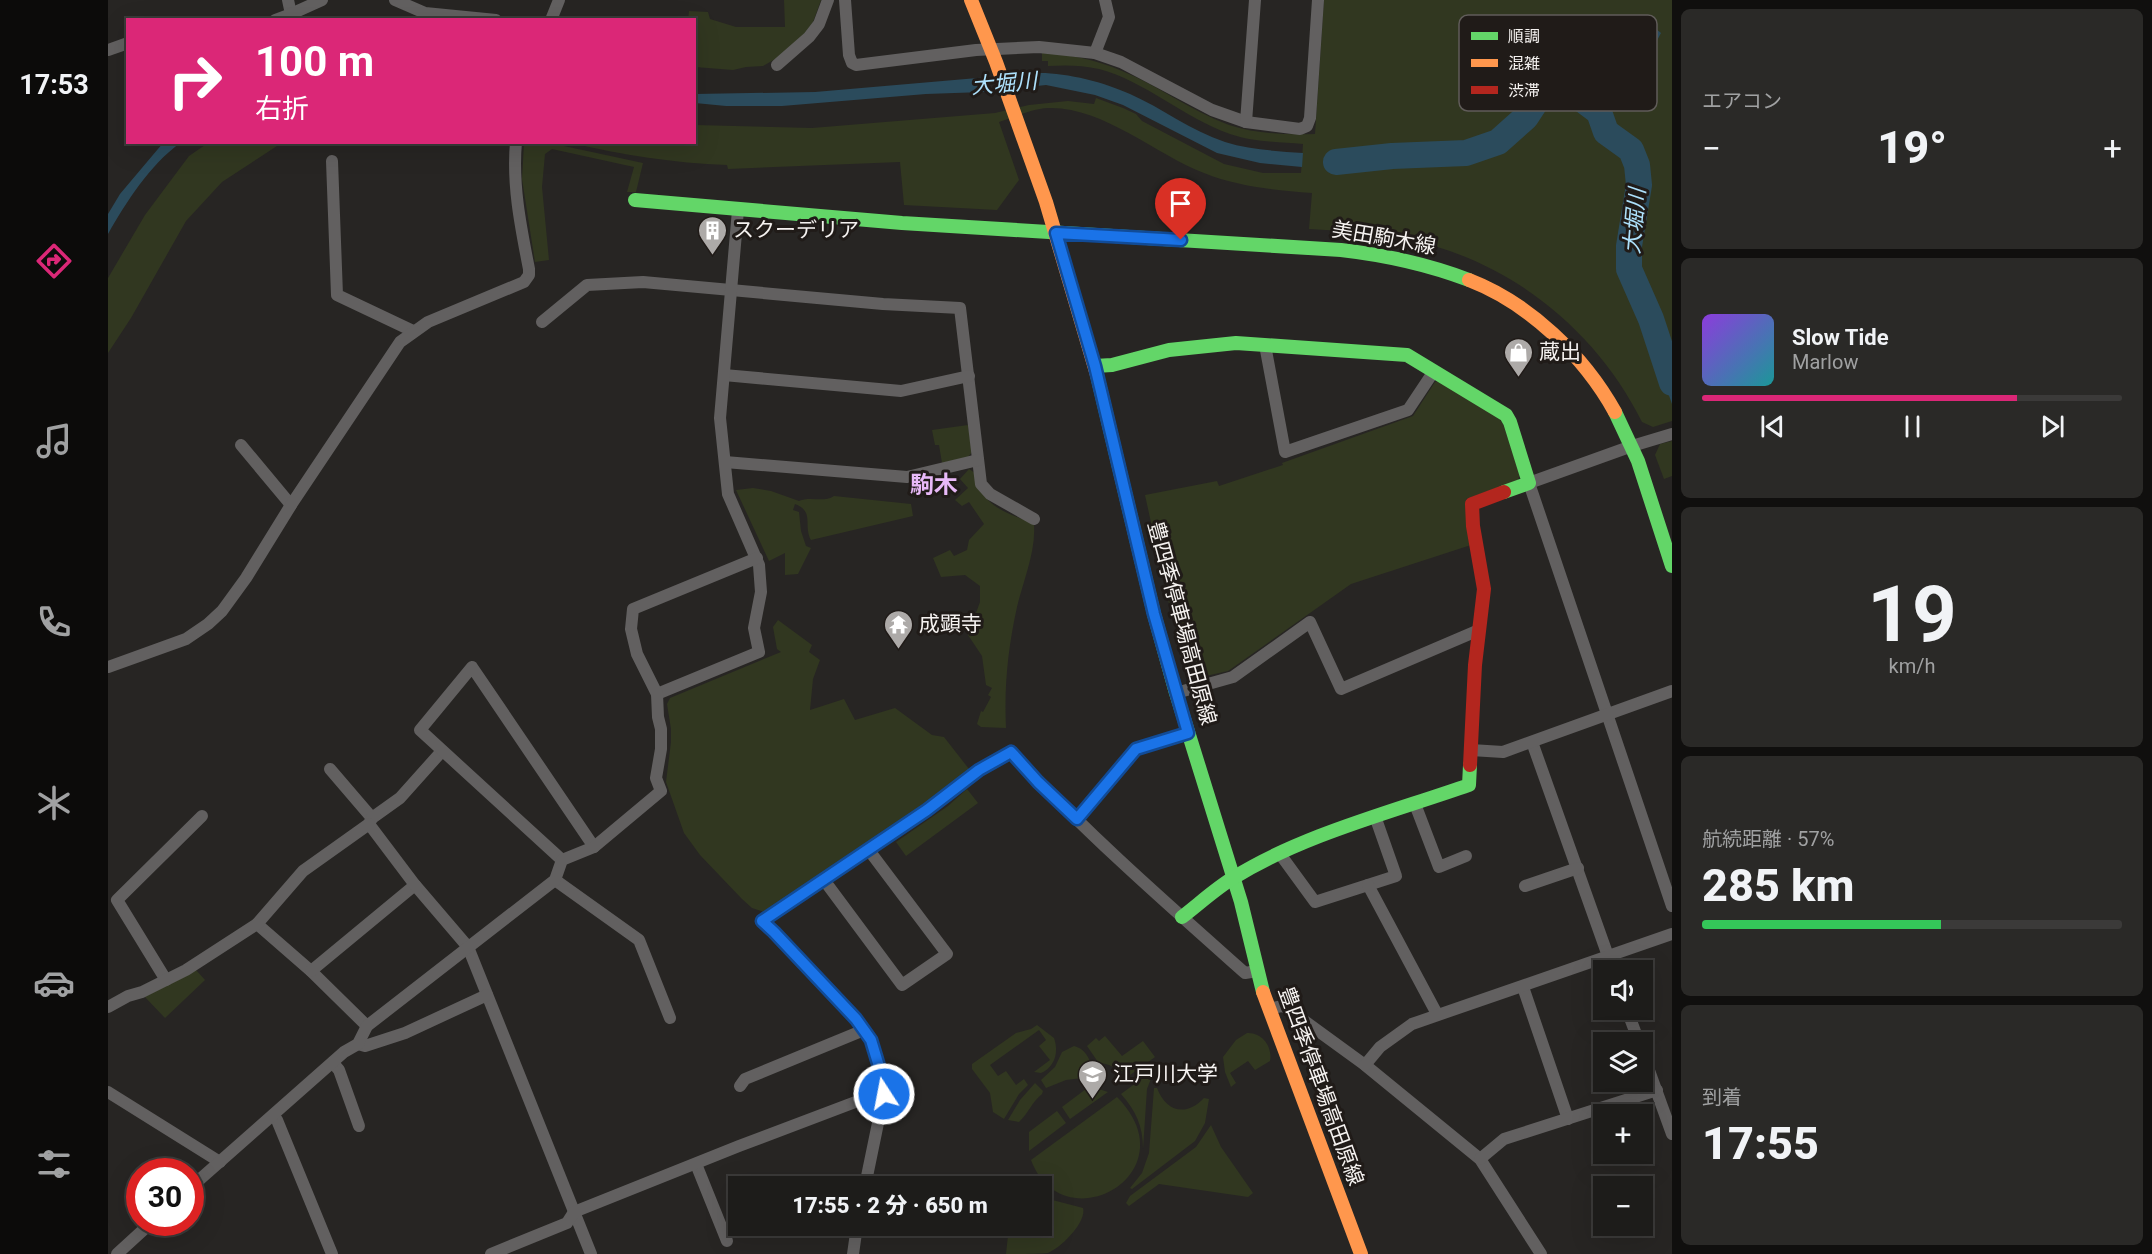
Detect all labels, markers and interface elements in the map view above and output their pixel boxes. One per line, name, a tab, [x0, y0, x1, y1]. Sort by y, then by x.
legend	[1459, 15, 1657, 111]
text: 順調	[1508, 27, 1540, 46]
text: 100 m	[255, 37, 374, 86]
icon: right	[156, 42, 234, 120]
text: 混雑	[1508, 54, 1540, 73]
water label: 大堀川	[970, 68, 1040, 99]
text: 17:53	[19, 69, 89, 101]
text: 渋滞	[1508, 81, 1540, 100]
text: エアコン	[1702, 89, 1782, 113]
text: 右折	[255, 93, 309, 125]
text: 19°	[1877, 121, 1947, 174]
text: −	[1702, 129, 1721, 168]
text: +	[2103, 129, 2122, 168]
pin	[1155, 178, 1206, 240]
water label: 大堀川	[1619, 185, 1650, 255]
icon: arrive	[1164, 187, 1197, 220]
building icon: スクーデリア	[696, 214, 728, 256]
street label: 美田駒木線	[1330, 217, 1438, 259]
place label: スクーデリア	[733, 218, 859, 242]
icon: directions	[33, 240, 75, 282]
text: Slow Tide	[1792, 325, 1889, 350]
shop icon: 蔵出	[1502, 336, 1534, 378]
place label: 蔵出	[1539, 340, 1581, 364]
text: Marlow	[1792, 350, 1858, 374]
icon: previous	[1756, 410, 1789, 443]
icon: pause	[1896, 410, 1929, 443]
icon: next	[2036, 410, 2069, 443]
icon: music	[33, 420, 75, 462]
district label: 駒木	[910, 471, 958, 499]
street label: 豊四季停車場高田原線	[1143, 518, 1221, 728]
text: 19	[1867, 569, 1957, 660]
icon: phone	[33, 601, 75, 643]
temple icon: 成顕寺	[882, 608, 914, 650]
place label: 成顕寺	[919, 612, 982, 636]
text: km/h	[1889, 654, 1935, 678]
icon: climate	[33, 782, 75, 824]
text: 航続距離 · 57%	[1702, 827, 1834, 851]
text: 285 km	[1702, 859, 1854, 912]
map controls	[1593, 960, 1653, 1236]
button: sound	[1593, 960, 1653, 1020]
icon: car	[33, 962, 75, 1004]
street label: 豊四季停車場高田原線	[1274, 983, 1368, 1189]
button: layers	[1593, 1032, 1653, 1092]
school or university icon: 江戸川大学	[1076, 1058, 1108, 1100]
position arrow	[852, 1062, 916, 1126]
place label: 江戸川大学	[1113, 1062, 1218, 1086]
text: 到着	[1702, 1085, 1742, 1109]
button: +	[1593, 1104, 1653, 1164]
text: 17:55	[1702, 1117, 1819, 1170]
icon: filters	[33, 1143, 75, 1185]
speed limit sign: 30	[126, 1158, 204, 1236]
button: −	[1593, 1176, 1653, 1236]
text: 17:55 · 2 分 · 650 m	[792, 1193, 988, 1218]

